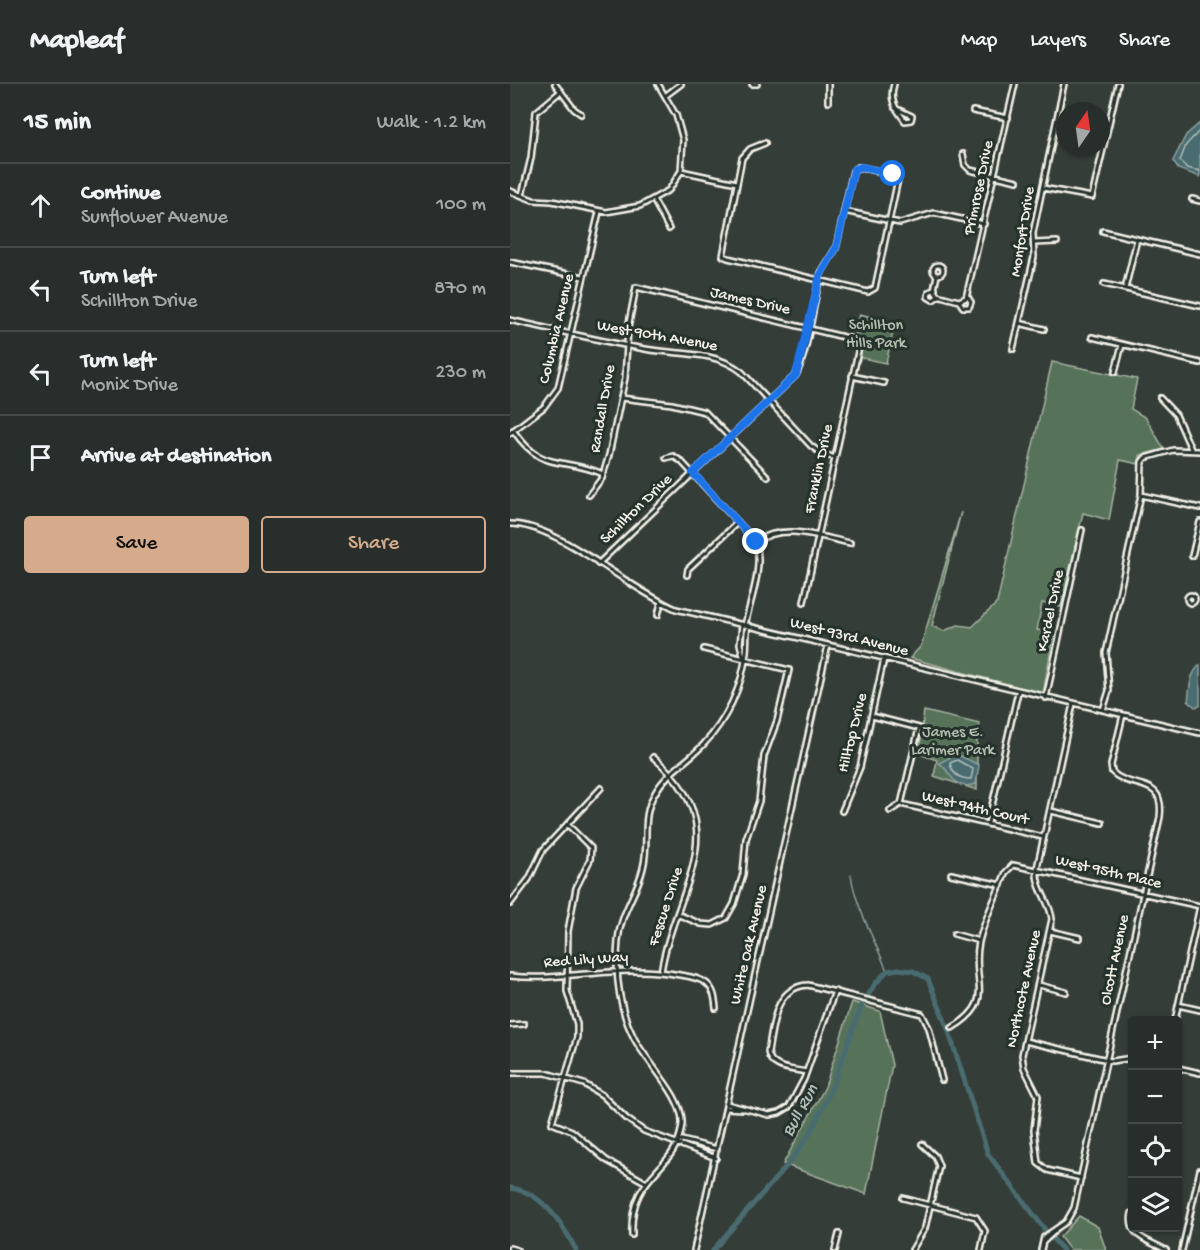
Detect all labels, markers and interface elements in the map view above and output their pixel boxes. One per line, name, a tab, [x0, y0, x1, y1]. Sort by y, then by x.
text: Mapleaf	[30, 25, 124, 58]
text: Map	[961, 29, 997, 54]
text: Layers	[1030, 29, 1086, 54]
text: Share	[1119, 29, 1170, 54]
north arrow	[1056, 102, 1110, 156]
text: 15 min	[24, 108, 91, 139]
text: Walk · 1.2 km	[377, 112, 486, 135]
street label: Primrose Drive	[961, 138, 999, 238]
route start	[879, 160, 905, 186]
text: Continue	[81, 181, 161, 207]
street label: Monfort Drive	[1007, 185, 1041, 278]
icon: ahead	[24, 189, 57, 222]
text: 100 m	[436, 194, 486, 217]
text: Sunflower Avenue	[81, 207, 228, 230]
text: Turn left	[81, 265, 155, 291]
street label: Columbia Avenue	[536, 272, 580, 386]
icon: left	[24, 273, 57, 306]
text: 870 m	[434, 278, 486, 301]
street label: James Drive	[708, 284, 793, 321]
text: Schillton Drive	[81, 291, 197, 314]
street label: West 90th Avenue	[595, 317, 720, 357]
park label: Schillton Hills Park	[846, 317, 908, 354]
text: Turn left	[81, 349, 155, 375]
icon: left	[24, 357, 57, 390]
text: 230 m	[436, 362, 486, 385]
street label: Randall Drive	[587, 363, 621, 454]
text: Monix Drive	[81, 375, 178, 398]
street label: Franklin Drive	[801, 422, 839, 516]
icon: arrive	[24, 441, 57, 474]
text: Arrive at destination	[81, 444, 271, 470]
street label: Schillton Drive	[597, 470, 678, 549]
button: Save	[24, 516, 249, 573]
button: Share	[261, 516, 486, 573]
route end	[742, 528, 768, 554]
street label: Kardel Drive	[1034, 568, 1070, 654]
street label: West 93rd Avenue	[788, 614, 911, 662]
street label: Hilltop Drive	[835, 691, 873, 775]
park label: James E. Larimer Park	[911, 724, 997, 761]
street label: West 94th Court	[920, 787, 1032, 831]
street label: West 95th Place	[1053, 852, 1164, 895]
street label: Fescue Drive	[645, 864, 689, 950]
street label: White Oak Avenue	[727, 883, 773, 1006]
street label: Olcott Avenue	[1097, 912, 1135, 1007]
street label: Northcote Avenue	[1003, 928, 1047, 1050]
street label: Red Lily Way	[543, 949, 629, 973]
map controls	[1128, 1016, 1182, 1232]
button: +	[1128, 1016, 1182, 1070]
button: −	[1128, 1070, 1182, 1124]
water label: Bull Run	[778, 1081, 824, 1141]
button: locate	[1128, 1124, 1182, 1178]
button: layers	[1128, 1178, 1182, 1232]

